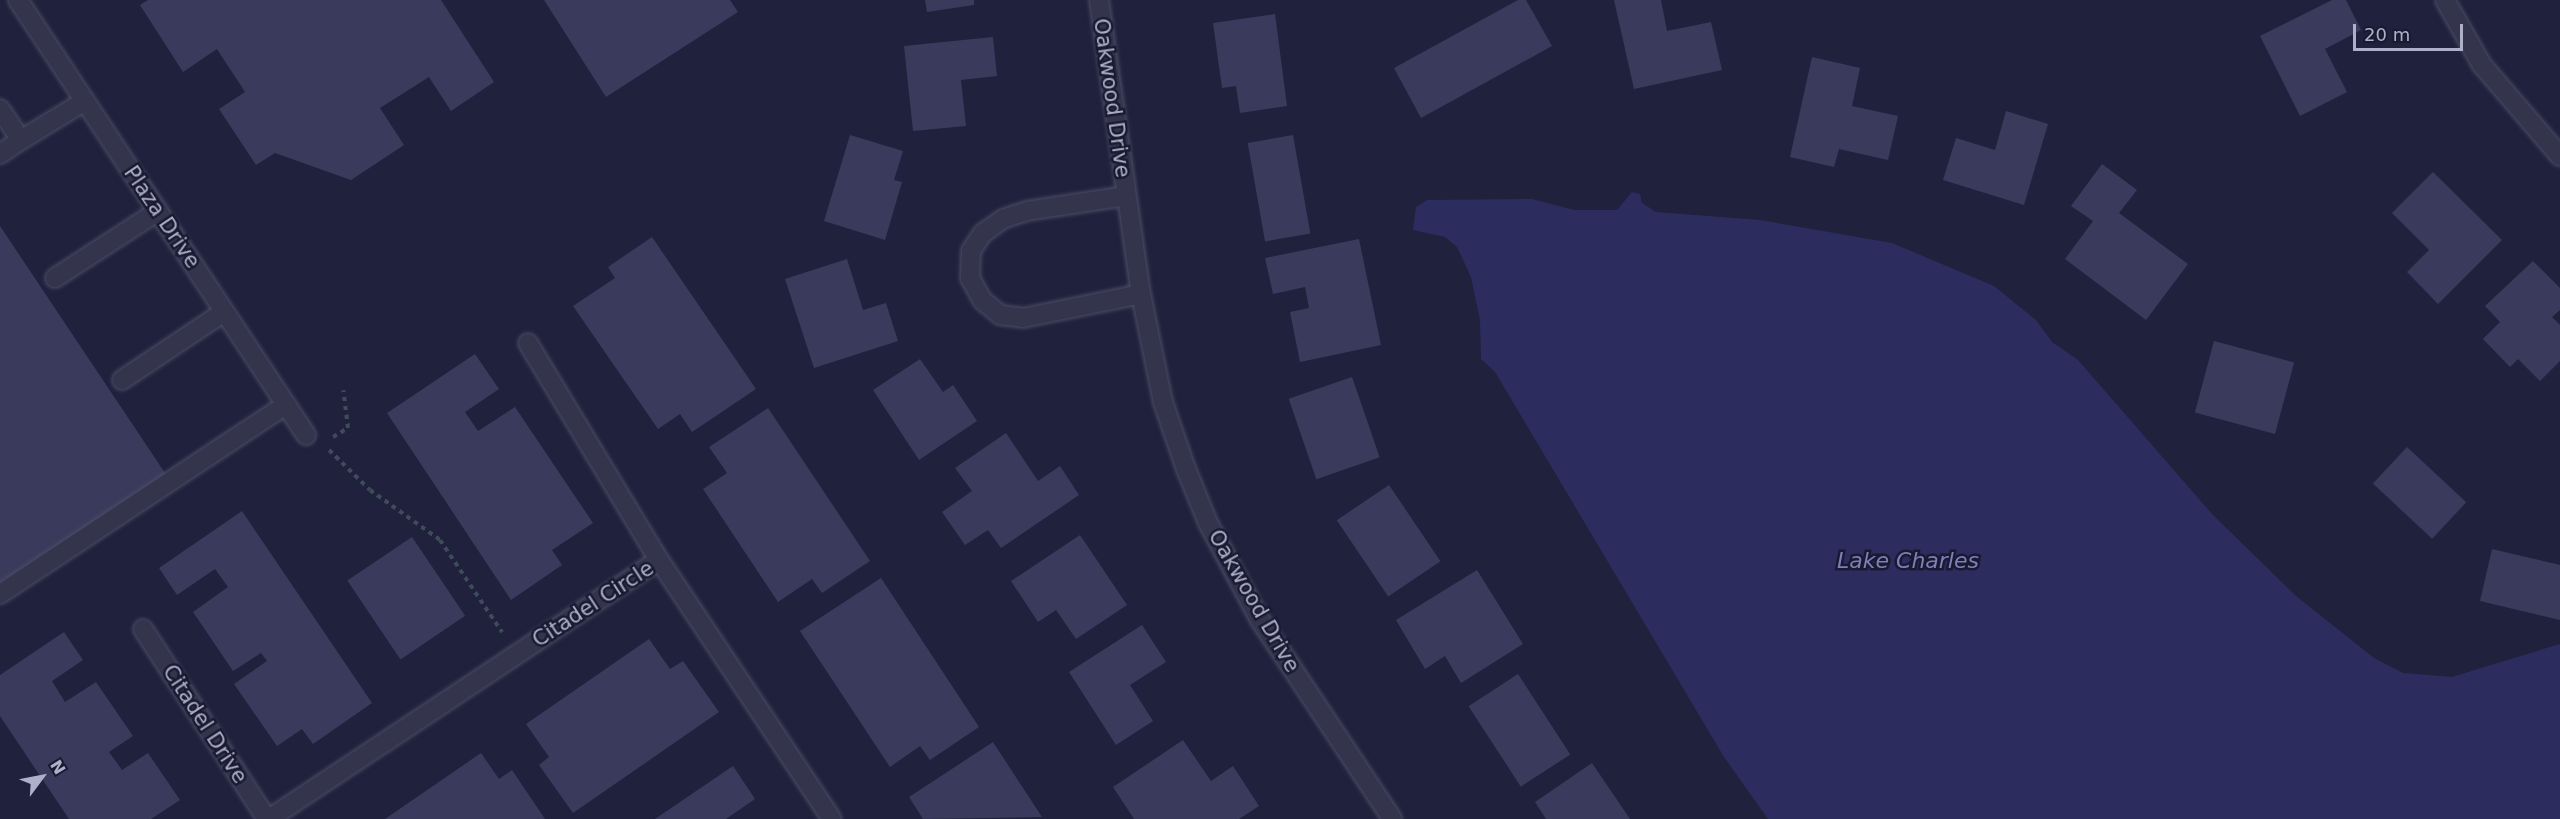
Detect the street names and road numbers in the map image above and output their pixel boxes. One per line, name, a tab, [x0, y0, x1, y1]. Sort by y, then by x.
street label: Oakwood Drive	[1088, 17, 1136, 179]
street label: Plaza Drive	[119, 161, 205, 273]
street label: Oakwood Drive	[1203, 525, 1305, 677]
street label: Citadel Circle	[528, 555, 658, 653]
street label: Citadel Drive	[157, 660, 253, 788]

